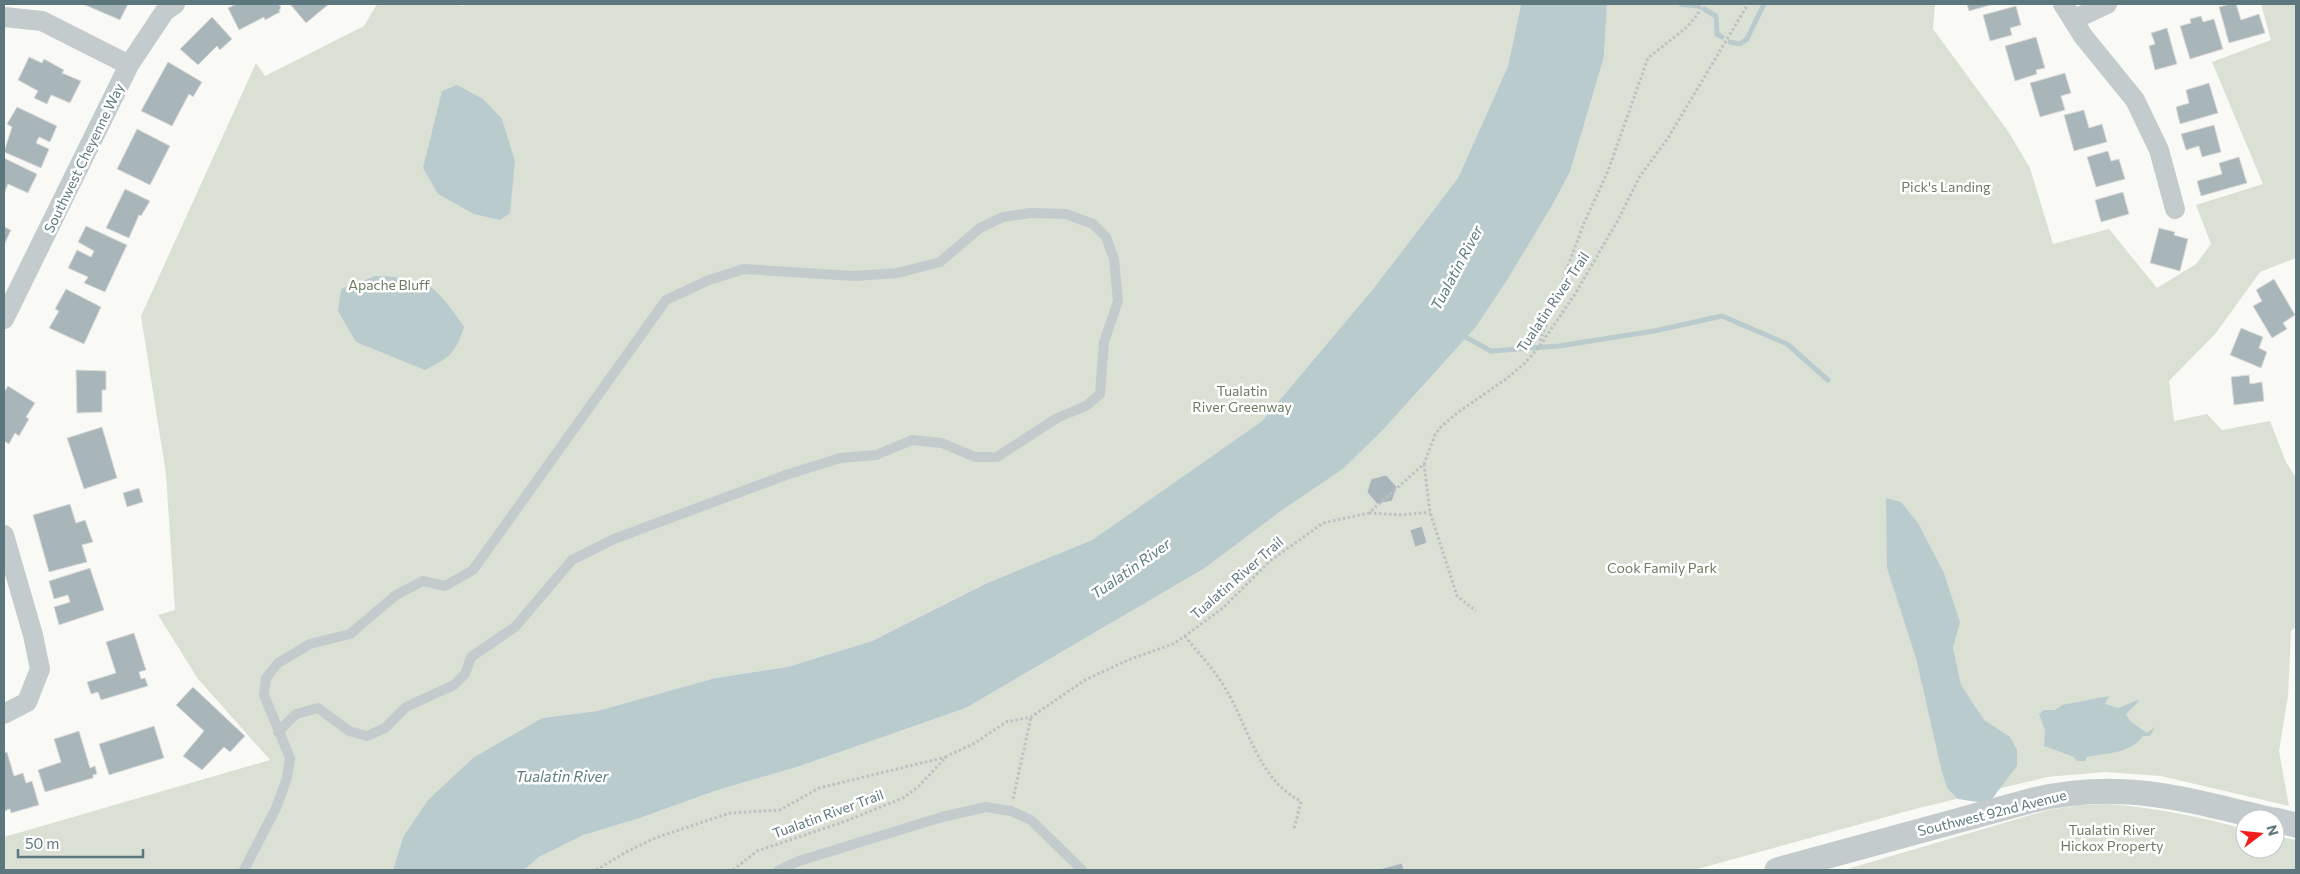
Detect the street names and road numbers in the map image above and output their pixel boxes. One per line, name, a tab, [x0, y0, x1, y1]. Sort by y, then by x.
street label: Southwest Cheyenne Way	[40, 80, 127, 235]
street label: Tualatin River Trail	[1513, 248, 1592, 355]
street label: Tualatin River Trail	[1187, 533, 1286, 622]
street label: Tualatin River Trail	[770, 786, 886, 842]
street label: Southwest 92nd Avenue	[1916, 786, 2068, 839]

